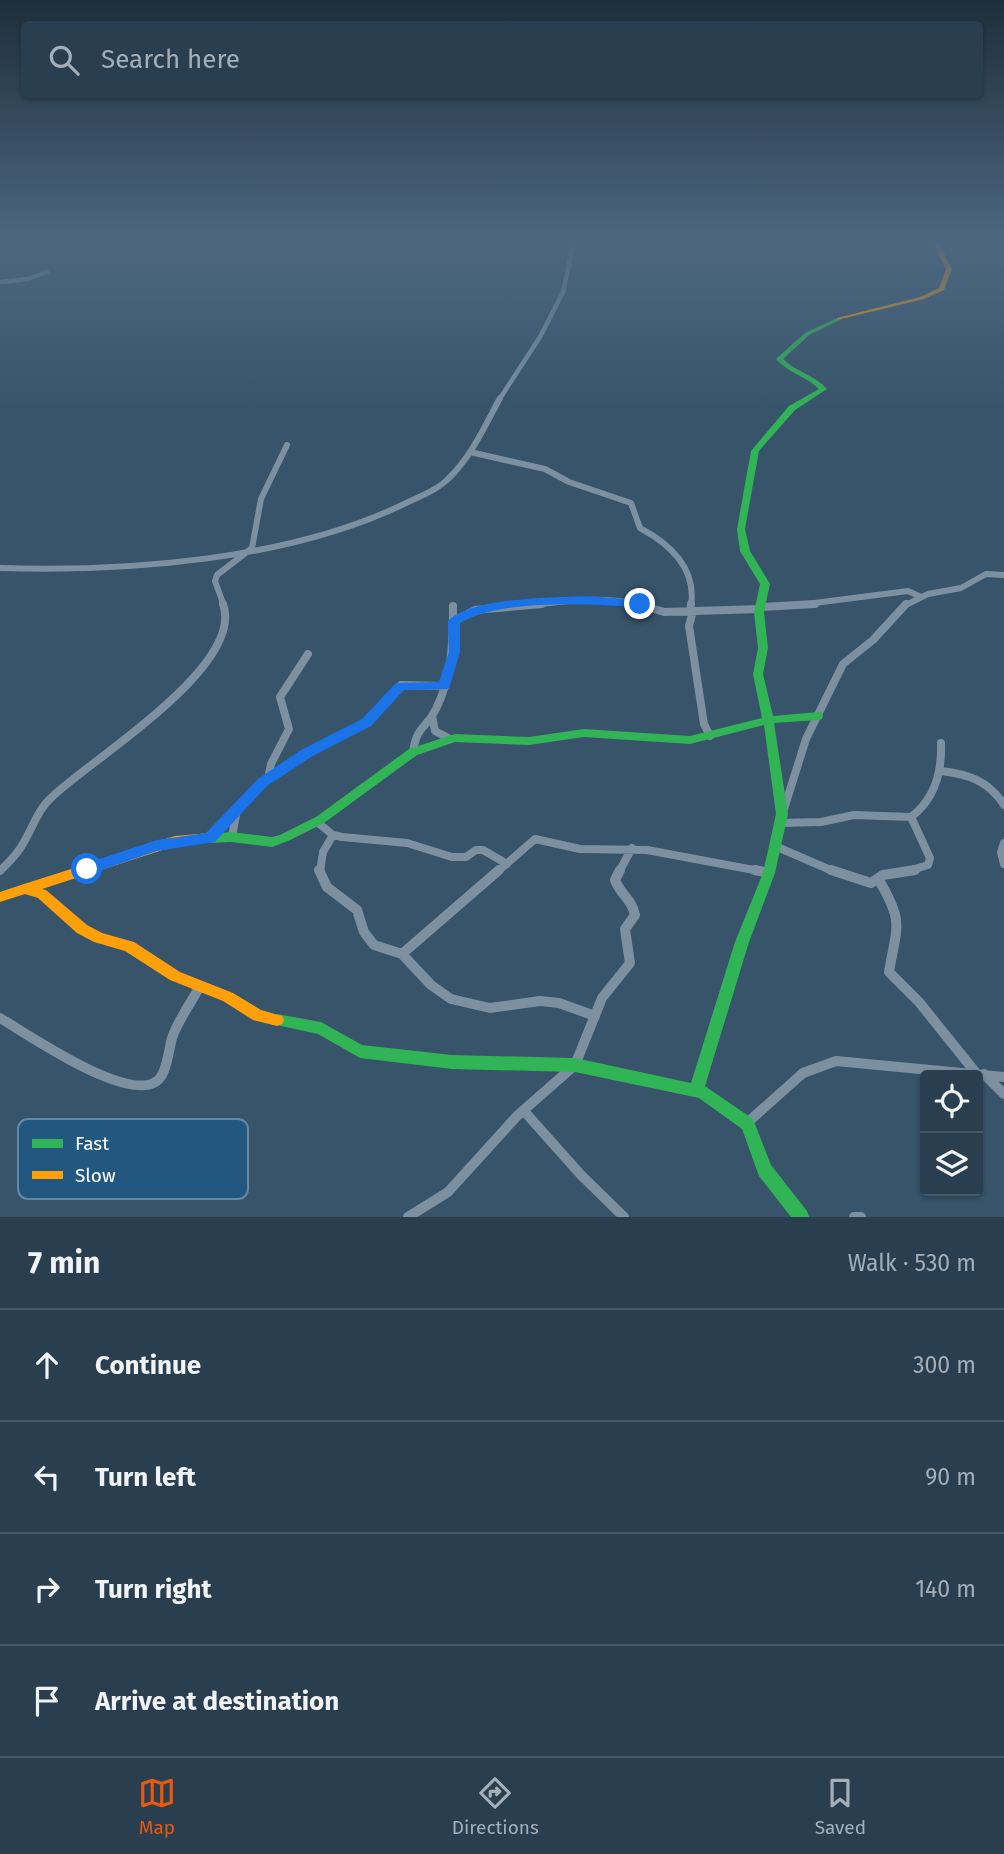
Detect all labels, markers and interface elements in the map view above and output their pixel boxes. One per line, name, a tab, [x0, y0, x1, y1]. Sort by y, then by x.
search box	[21, 21, 983, 98]
icon: search	[45, 41, 83, 79]
text: Search here	[101, 44, 240, 75]
route end	[624, 588, 655, 619]
route start	[71, 853, 102, 884]
map controls	[920, 1070, 983, 1196]
button: locate	[920, 1070, 983, 1133]
legend	[18, 1119, 248, 1199]
text: Fast	[75, 1132, 109, 1155]
button: layers	[920, 1133, 983, 1196]
text: Slow	[75, 1164, 116, 1187]
text: 7 min	[28, 1245, 100, 1281]
text: Walk · 530 m	[848, 1249, 976, 1277]
icon: ahead	[28, 1346, 66, 1384]
text: Continue	[95, 1350, 201, 1381]
text: 300 m	[913, 1351, 976, 1379]
icon: left	[28, 1458, 66, 1496]
text: Turn left	[95, 1462, 196, 1493]
text: 90 m	[925, 1463, 976, 1491]
icon: right	[28, 1570, 66, 1608]
text: Turn right	[95, 1574, 212, 1605]
text: 140 m	[915, 1575, 976, 1603]
icon: arrive	[28, 1682, 66, 1720]
text: Arrive at destination	[95, 1686, 339, 1717]
tab: Map	[138, 1774, 176, 1839]
tab: Directions	[452, 1774, 539, 1839]
tab: Saved	[815, 1774, 866, 1839]

